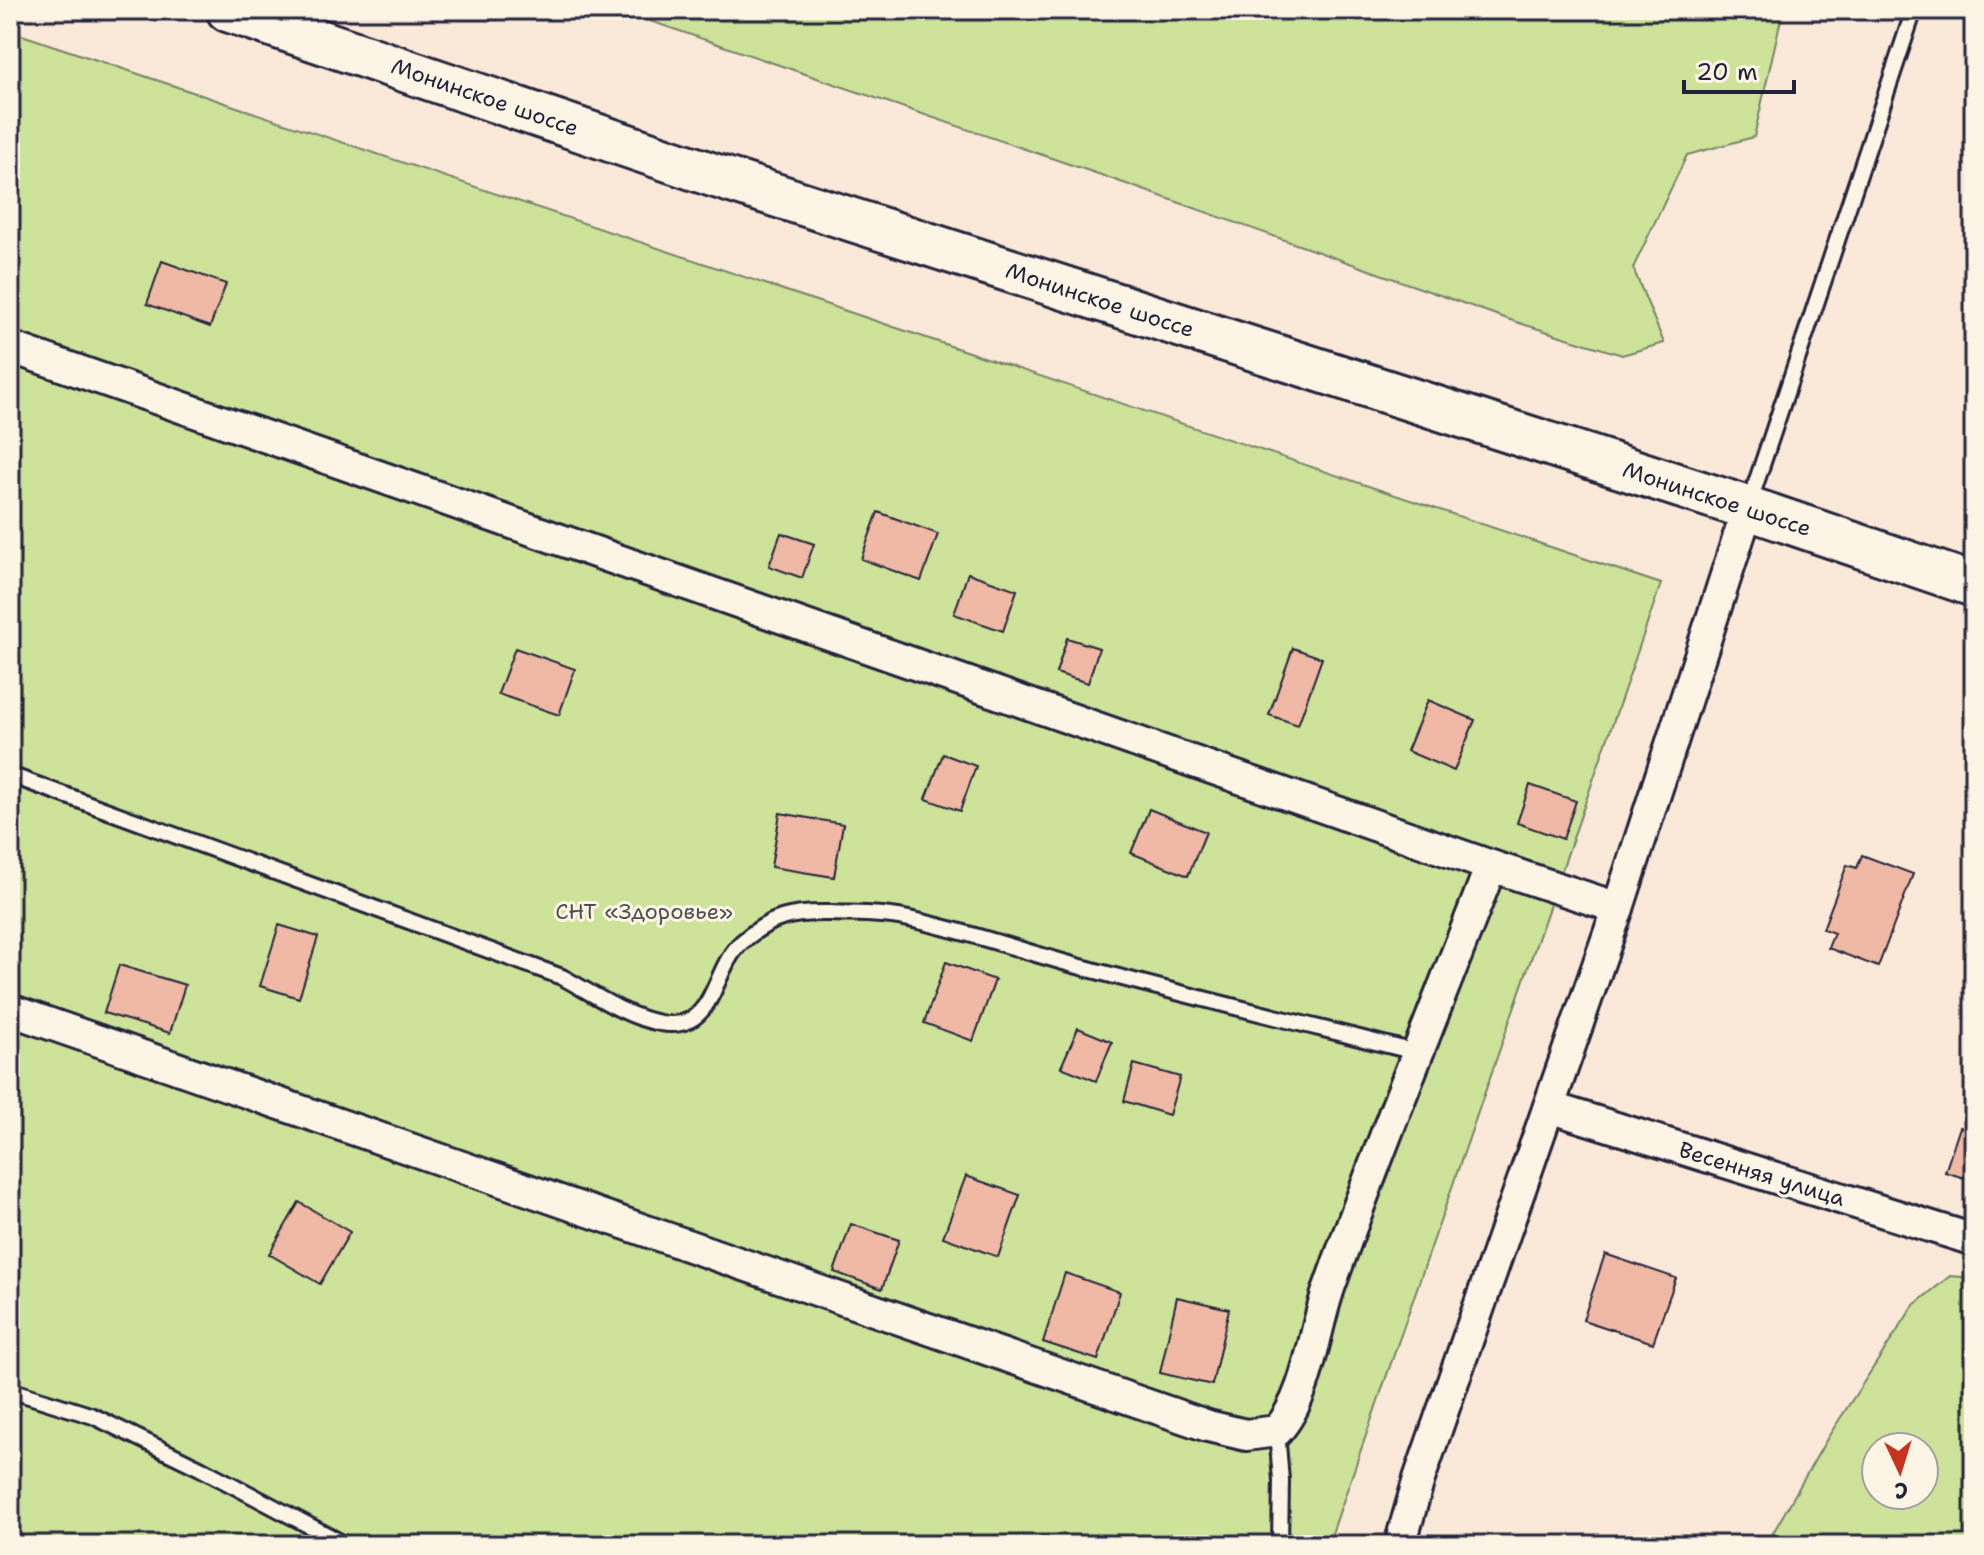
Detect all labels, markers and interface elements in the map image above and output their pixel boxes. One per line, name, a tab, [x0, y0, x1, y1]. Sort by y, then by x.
scale bar	[1684, 44, 1794, 94]
street label: Монинское шоссе	[387, 51, 583, 143]
text: 20 m	[1696, 56, 1758, 88]
street label: Монинское шоссе	[1002, 256, 1198, 344]
street label: Монинское шоссе	[1619, 455, 1815, 543]
park label: СНТ «Здоровье»	[555, 897, 733, 926]
street label: Весенняя улица	[1676, 1135, 1849, 1213]
north arrow	[1860, 1431, 1940, 1511]
text: С	[1894, 1476, 1909, 1505]

